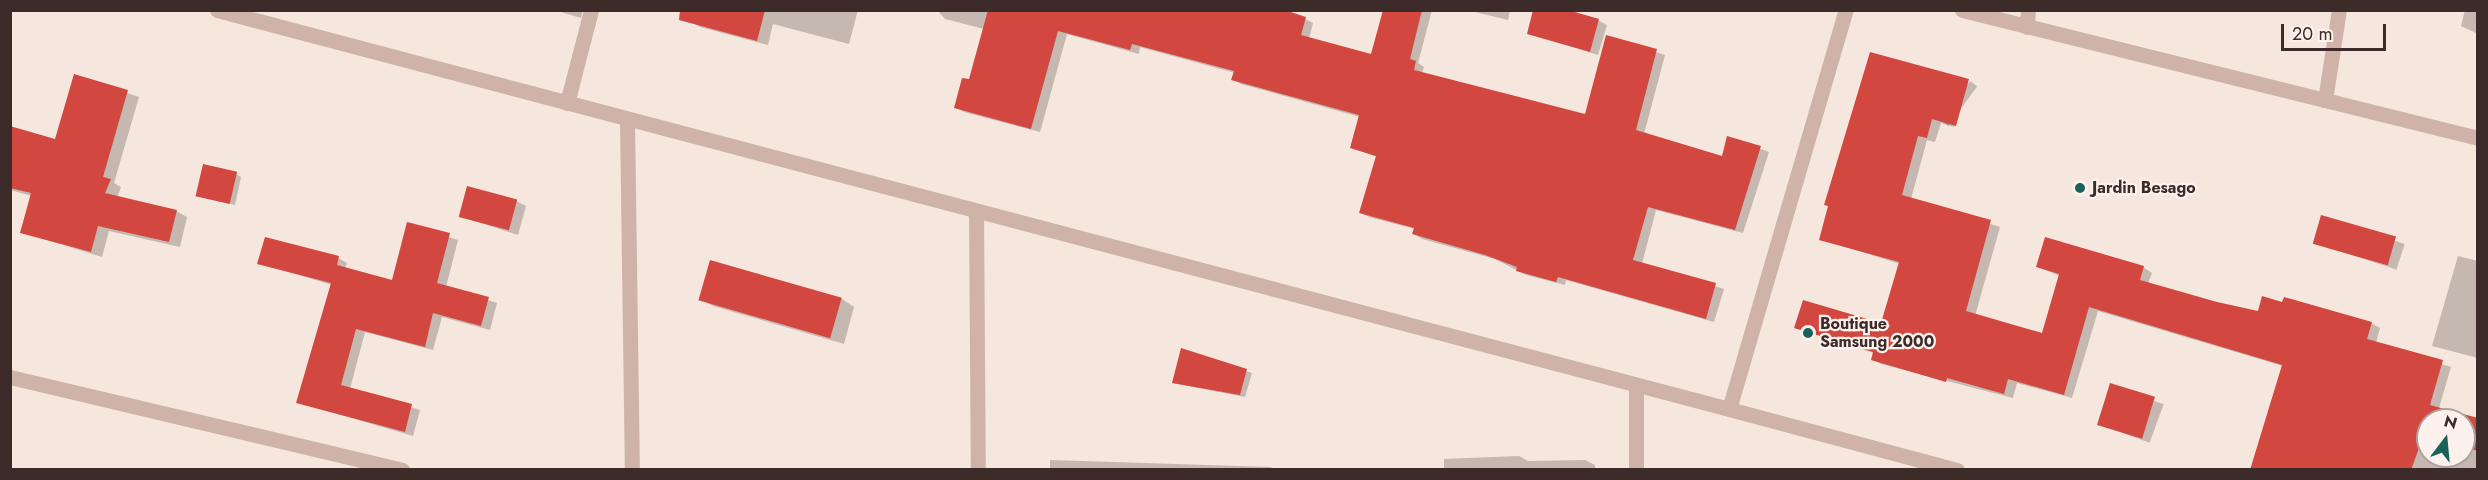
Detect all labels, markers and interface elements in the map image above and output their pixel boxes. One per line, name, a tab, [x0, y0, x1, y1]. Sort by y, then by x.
scale bar	[2284, 12, 2389, 50]
text: 20 m	[2292, 21, 2332, 47]
place label: Jardin Besago	[2092, 178, 2196, 198]
marker: Jardin Besago	[2073, 181, 2087, 195]
place label: Boutique Samsung 2000	[1820, 314, 1934, 352]
marker: Boutique Samsung 2000	[1801, 326, 1815, 340]
north arrow	[2416, 408, 2476, 468]
text: N	[2441, 409, 2460, 435]

